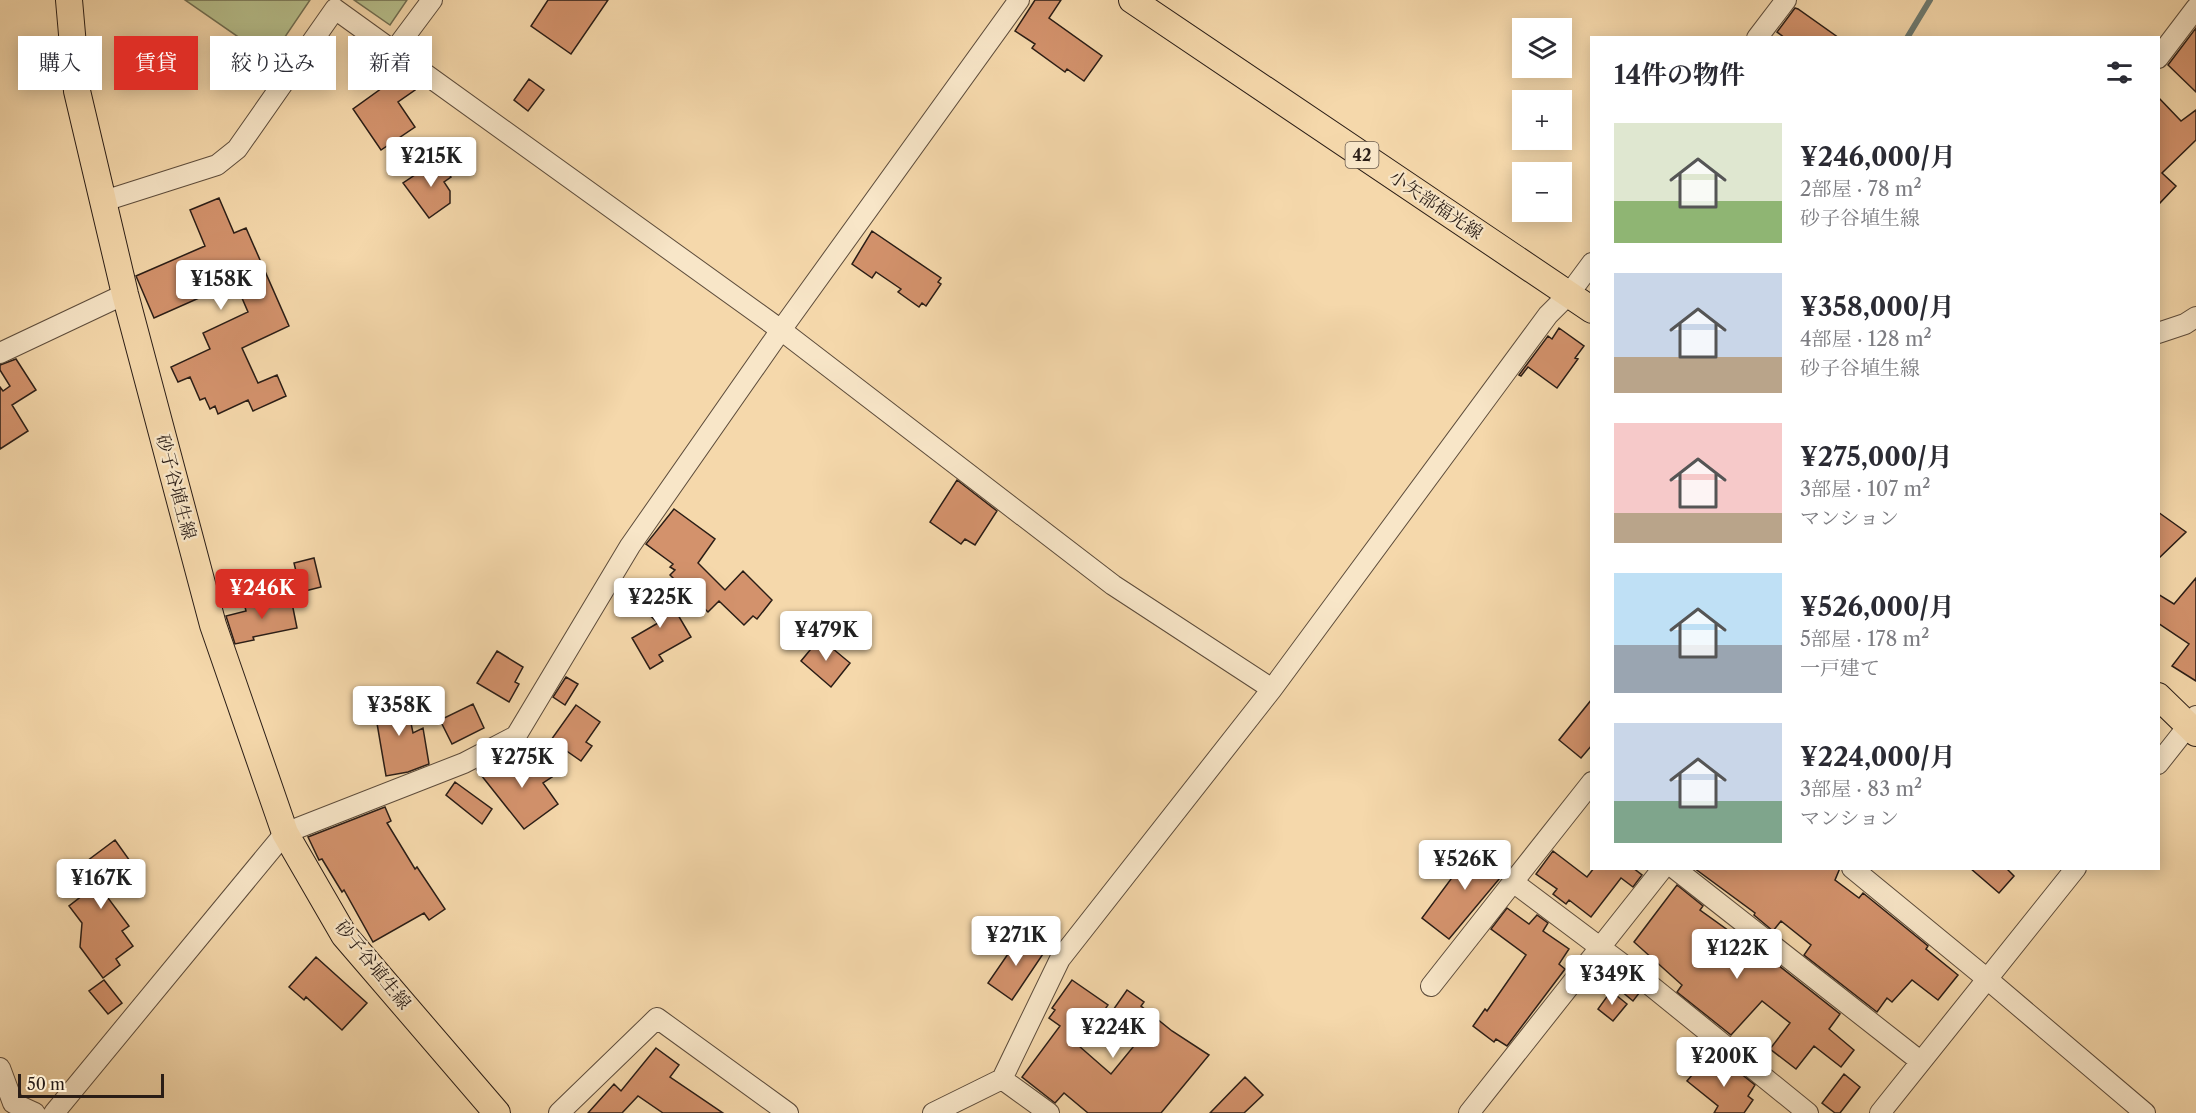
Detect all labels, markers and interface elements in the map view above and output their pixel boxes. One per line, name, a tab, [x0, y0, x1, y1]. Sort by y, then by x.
map controls	[1512, 18, 1572, 222]
button: layers	[1512, 18, 1572, 78]
chip: 購入	[18, 36, 102, 90]
chip: 賃貸	[114, 36, 198, 90]
chip: 絞り込み	[210, 36, 336, 90]
chip: 新着	[348, 36, 432, 90]
icon: filters	[2103, 56, 2136, 89]
text: 14件の物件	[1614, 59, 1745, 91]
button: +	[1512, 90, 1572, 150]
pin: ¥215K	[389, 137, 473, 188]
text: ¥246,000/月	[1800, 141, 1956, 173]
road number: 42	[1346, 142, 1378, 168]
text: ¥215K	[400, 144, 462, 168]
icon: home	[1662, 147, 1734, 219]
button: −	[1512, 162, 1572, 222]
street label: 小矢部福光線	[1385, 166, 1487, 244]
text: 2部屋 · 78 m²	[1800, 177, 1922, 201]
text: 砂子谷埴生線	[1800, 206, 1920, 230]
pin: ¥158K	[179, 260, 263, 311]
text: ¥158K	[190, 267, 252, 291]
text: ¥358,000/月	[1800, 291, 1955, 323]
icon: home	[1662, 297, 1734, 369]
text: 4部屋 · 128 m²	[1800, 327, 1932, 351]
text: 砂子谷埴生線	[1800, 356, 1920, 380]
street label: 砂子谷埴生線	[151, 432, 201, 542]
text: ¥275,000/月	[1800, 441, 1953, 473]
icon: home	[1662, 447, 1734, 519]
text: 3部屋 · 107 m²	[1800, 477, 1930, 501]
text: マンション	[1800, 506, 1899, 530]
pin: ¥246K	[220, 569, 304, 620]
text: ¥246K	[229, 576, 295, 600]
pin: ¥225K	[618, 578, 702, 629]
text: ¥225K	[628, 585, 692, 609]
text: ¥526,000/月	[1800, 591, 1955, 623]
icon: home	[1662, 597, 1734, 669]
pin: ¥479K	[784, 611, 868, 662]
text: ¥479K	[794, 618, 858, 642]
text: 5部屋 · 178 m²	[1800, 627, 1929, 651]
text: 一戸建て	[1800, 656, 1880, 680]
pin: ¥358K	[357, 686, 441, 737]
text: ¥358K	[367, 693, 431, 717]
pin: ¥275K	[480, 738, 564, 789]
text: ¥224,000/月	[1800, 741, 1956, 773]
text: ¥275K	[491, 745, 553, 769]
icon: home	[1662, 747, 1734, 819]
text: 3部屋 · 83 m²	[1800, 777, 1922, 801]
text: マンション	[1800, 806, 1899, 830]
pin: ¥526K	[1423, 840, 1507, 891]
text: ¥526K	[1433, 847, 1497, 871]
pin: ¥167K	[59, 859, 143, 910]
text: ¥167K	[71, 866, 131, 890]
street label: 砂子谷埴生線	[330, 916, 416, 1014]
pin: ¥271K	[974, 916, 1058, 967]
text: ¥271K	[986, 923, 1046, 947]
pin: ¥122K	[1695, 929, 1779, 980]
text: ¥122K	[1706, 936, 1768, 960]
pin: ¥349K	[1570, 955, 1654, 1006]
text: ¥349K	[1580, 962, 1644, 986]
pin: ¥224K	[1071, 1008, 1155, 1059]
text: ¥224K	[1080, 1015, 1146, 1039]
pin: ¥200K	[1682, 1037, 1766, 1088]
text: ¥200K	[1691, 1044, 1757, 1068]
scale bar	[18, 1071, 164, 1098]
text: 50 m	[27, 1074, 65, 1094]

